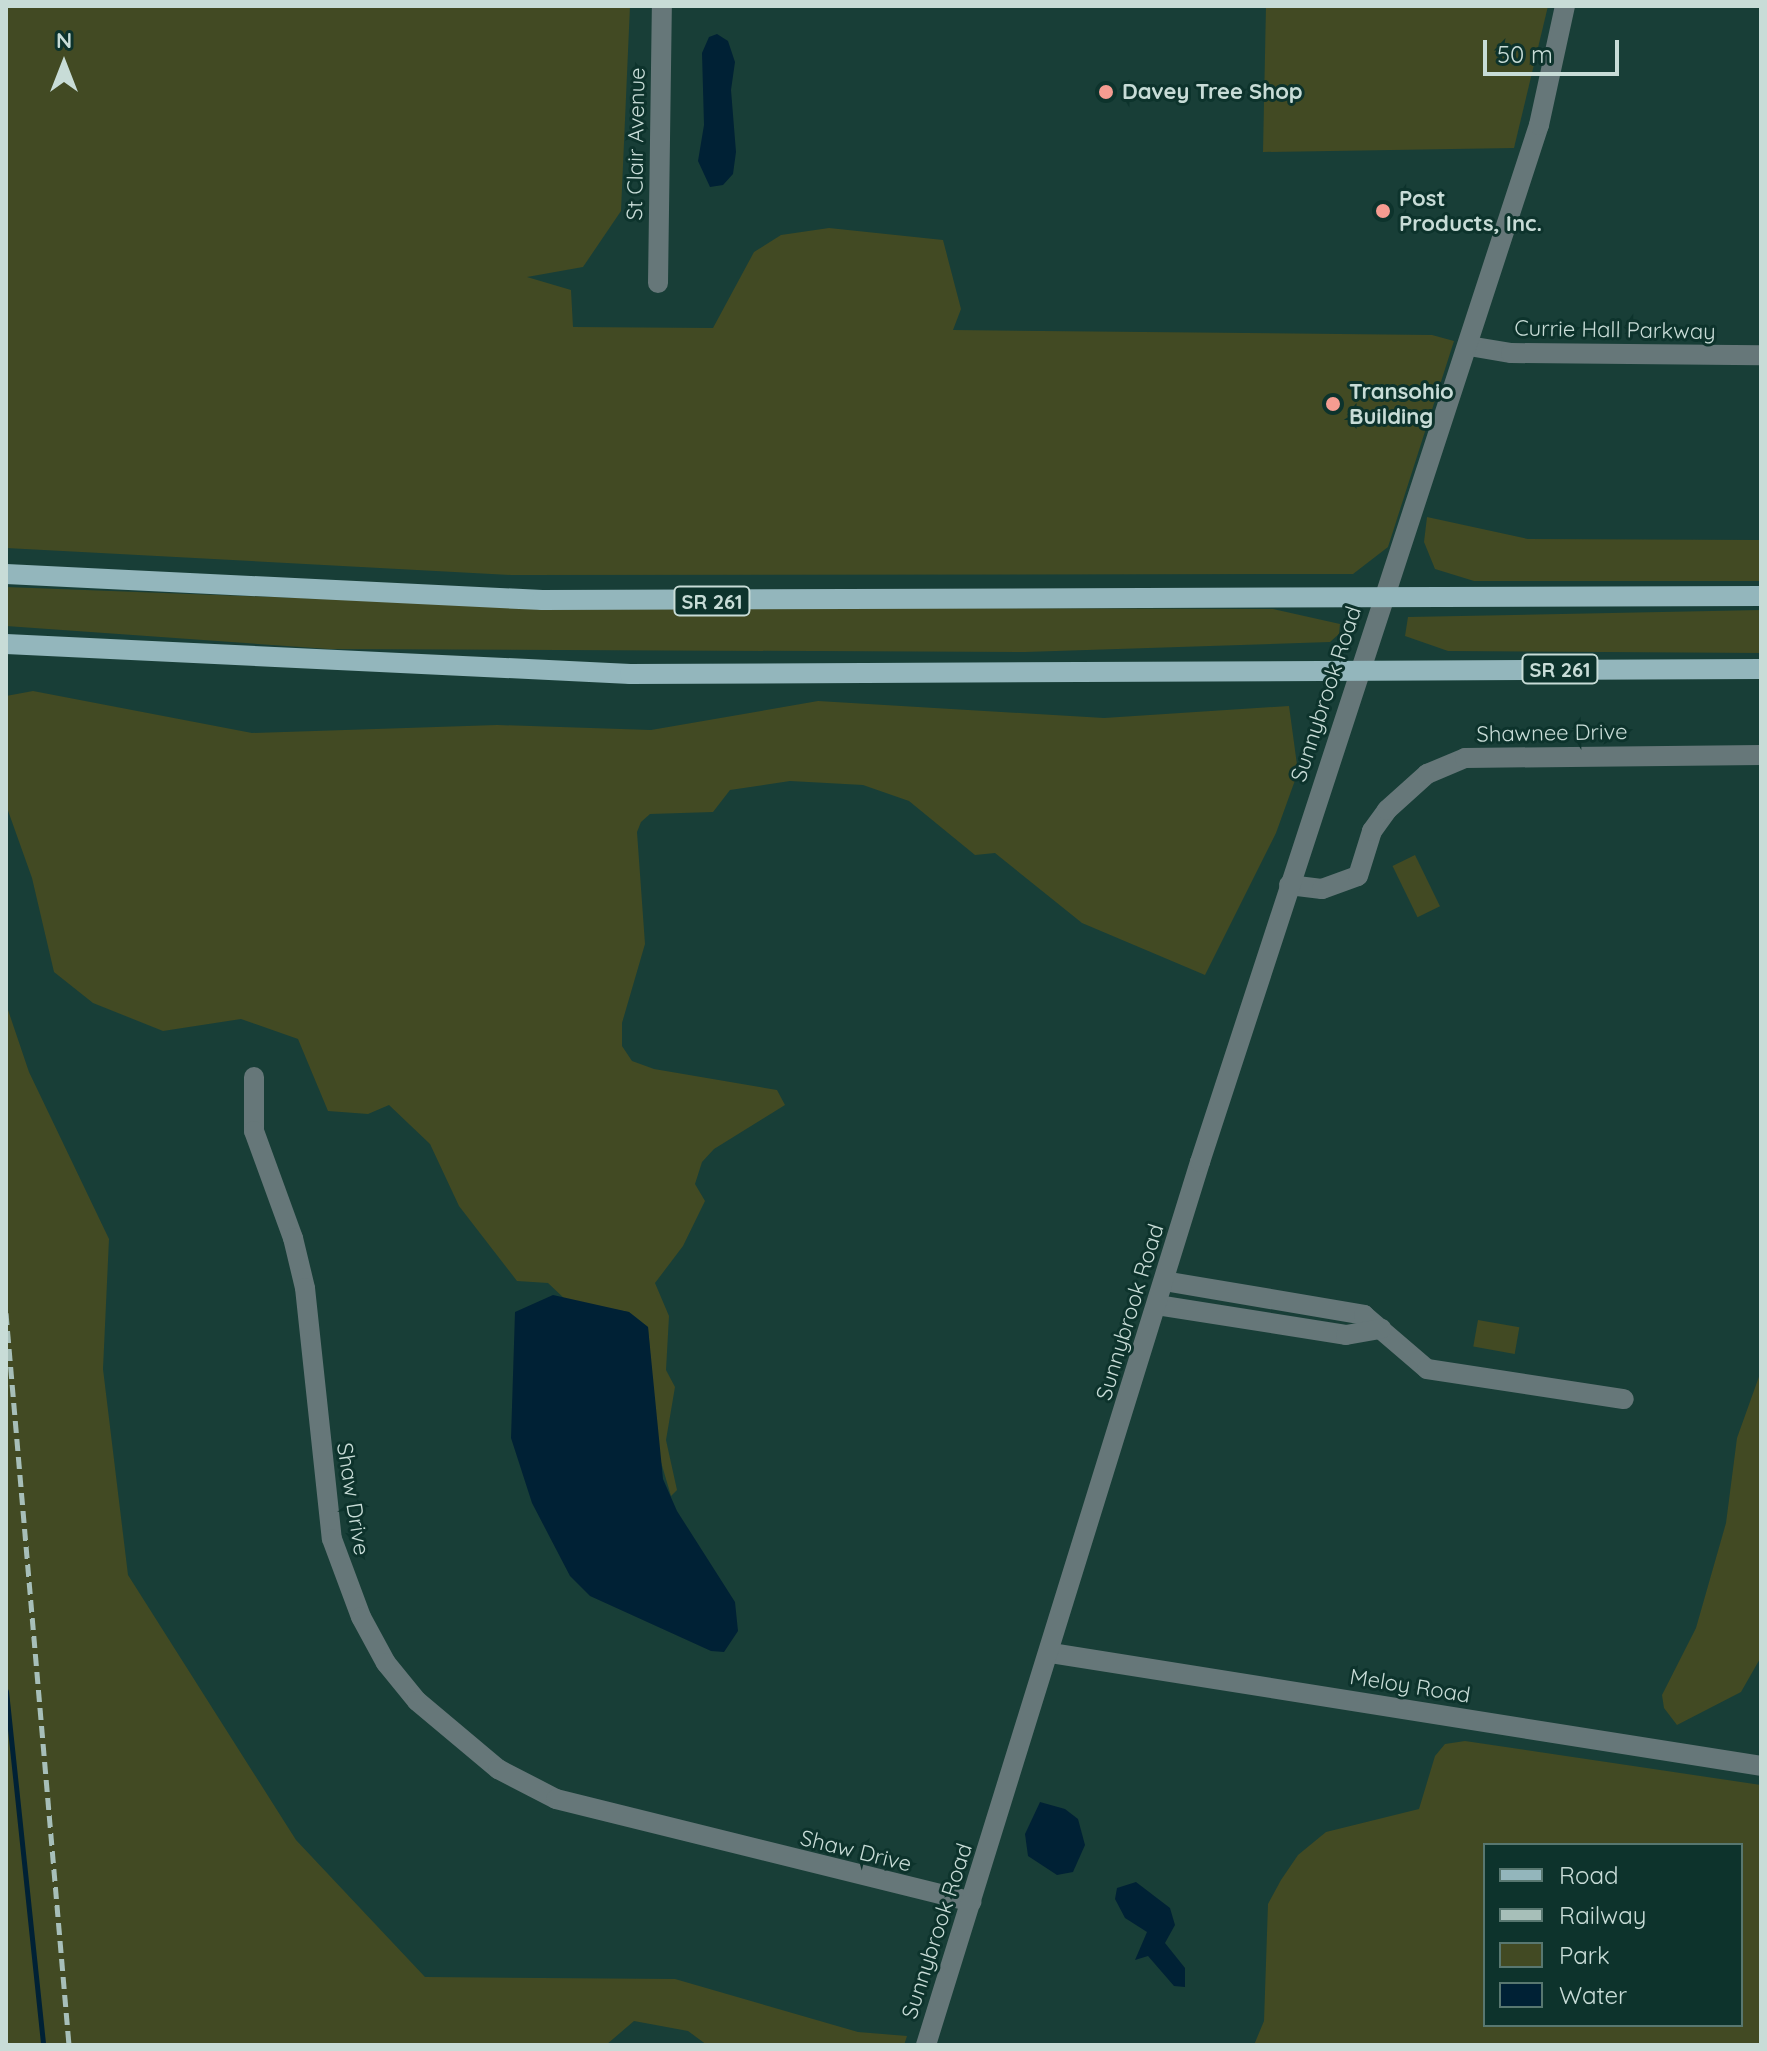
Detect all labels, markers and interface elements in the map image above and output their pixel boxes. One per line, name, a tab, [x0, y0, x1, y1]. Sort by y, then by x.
north arrow	[24, 24, 104, 104]
scale bar	[1487, 24, 1623, 74]
text: N	[56, 26, 72, 54]
text: 50 m	[1497, 39, 1553, 69]
street label: St Clair Avenue	[621, 67, 651, 221]
place label: Davey Tree Shop	[1122, 79, 1303, 105]
marker: Davey Tree Shop	[1097, 83, 1115, 101]
place label: Post Products, Inc.	[1399, 185, 1542, 236]
marker: Post Products, Inc.	[1374, 202, 1392, 220]
street label: Currie Hall Parkway	[1514, 315, 1716, 345]
place label: Transohio Building	[1349, 378, 1454, 430]
marker: Transohio Building	[1324, 395, 1342, 413]
road number: SR 261	[672, 585, 752, 617]
street label: Sunnybrook Road	[1285, 603, 1367, 785]
road number: SR 261	[1520, 653, 1600, 685]
street label: Shawnee Drive	[1476, 718, 1628, 748]
street label: Sunnybrook Road	[1091, 1221, 1169, 1403]
street label: Shaw Drive	[331, 1441, 375, 1557]
street label: Meloy Road	[1348, 1663, 1472, 1709]
street label: Shaw Drive	[798, 1824, 914, 1878]
street label: Sunnybrook Road	[896, 1840, 978, 2022]
legend	[1483, 1843, 1743, 2027]
text: Road	[1559, 1860, 1619, 1890]
text: Railway	[1559, 1900, 1646, 1930]
text: Park	[1559, 1940, 1610, 1970]
text: Water	[1559, 1980, 1627, 2010]

